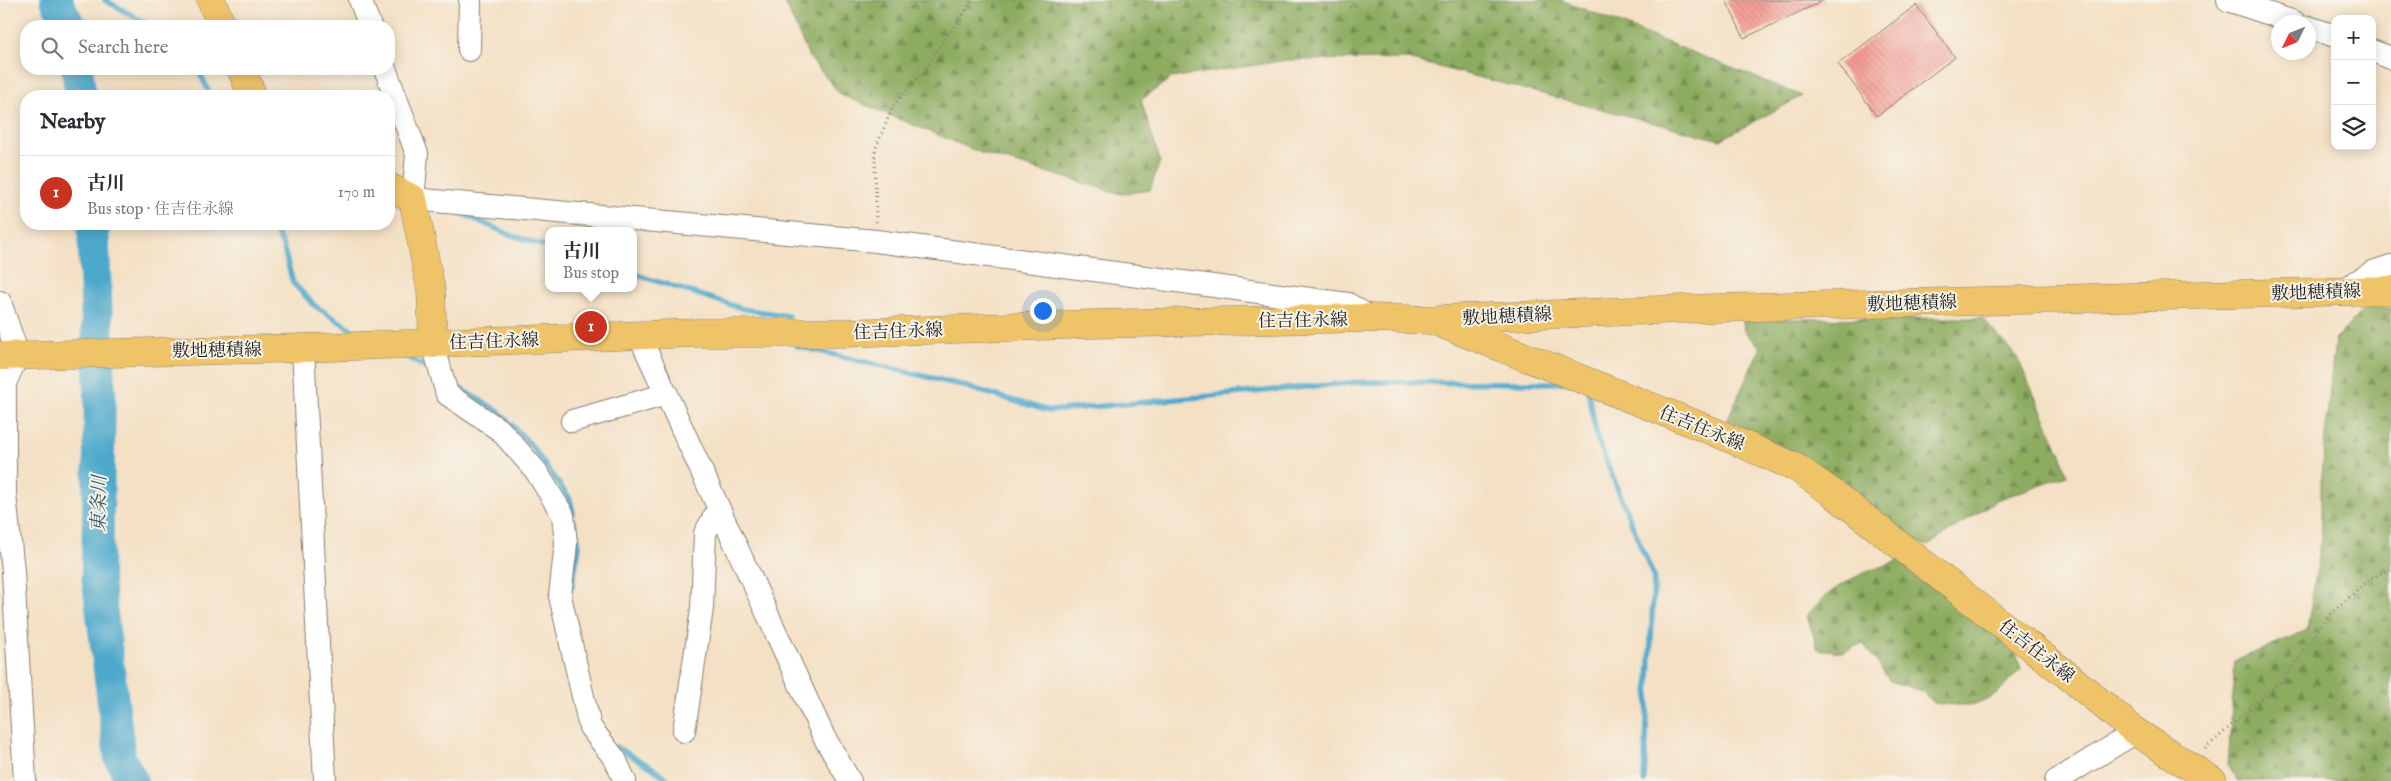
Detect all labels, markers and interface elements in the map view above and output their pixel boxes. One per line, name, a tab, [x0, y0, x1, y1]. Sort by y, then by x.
north arrow	[2271, 15, 2316, 60]
map controls	[2331, 15, 2376, 150]
button: +	[2331, 15, 2376, 60]
search box	[20, 20, 395, 75]
icon: search	[38, 34, 66, 62]
text: Search here	[78, 36, 169, 60]
button: −	[2331, 60, 2376, 105]
button: layers	[2331, 105, 2376, 150]
text: Nearby	[40, 109, 105, 136]
text: 古川	[87, 172, 125, 196]
text: 1	[53, 183, 59, 203]
text: 170 m	[338, 183, 375, 203]
text: Bus stop · 住吉住永線	[87, 200, 234, 220]
popup	[545, 227, 637, 292]
text: 古川	[563, 240, 601, 264]
text: Bus stop	[563, 264, 619, 284]
street label: 敷地穂積線	[2271, 280, 2361, 307]
street label: 敷地穂積線	[1867, 291, 1957, 318]
your location	[1030, 298, 1056, 324]
street label: 敷地穂積線	[1462, 304, 1553, 331]
pin: 1	[575, 308, 607, 346]
street label: 住吉住永線	[1258, 309, 1348, 334]
street label: 住吉住永線	[853, 319, 943, 346]
street label: 住吉住永線	[449, 329, 539, 356]
street label: 敷地穂積線	[172, 339, 262, 364]
street label: 住吉住永線	[1655, 402, 1747, 457]
water label: 東条川	[88, 473, 113, 533]
street label: 住吉住永線	[1994, 615, 2079, 689]

